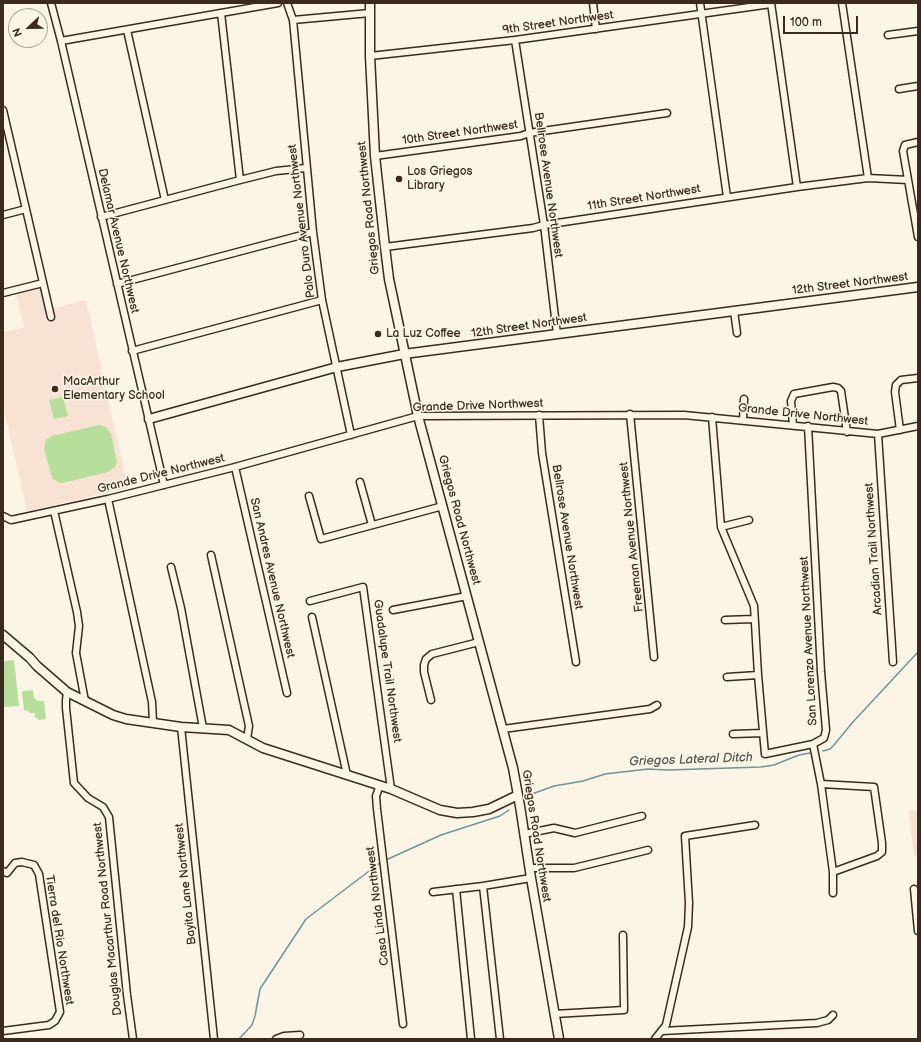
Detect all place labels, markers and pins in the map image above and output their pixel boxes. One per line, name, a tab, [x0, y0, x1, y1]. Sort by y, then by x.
place label: Los Griegos Library	[407, 165, 472, 193]
marker: Los Griegos Library	[394, 174, 404, 184]
place label: La Luz Coffee	[386, 327, 461, 341]
marker: La Luz Coffee	[373, 329, 383, 339]
place label: MacArthur Elementary School	[63, 375, 165, 403]
marker: MacArthur Elementary School	[50, 384, 60, 394]

